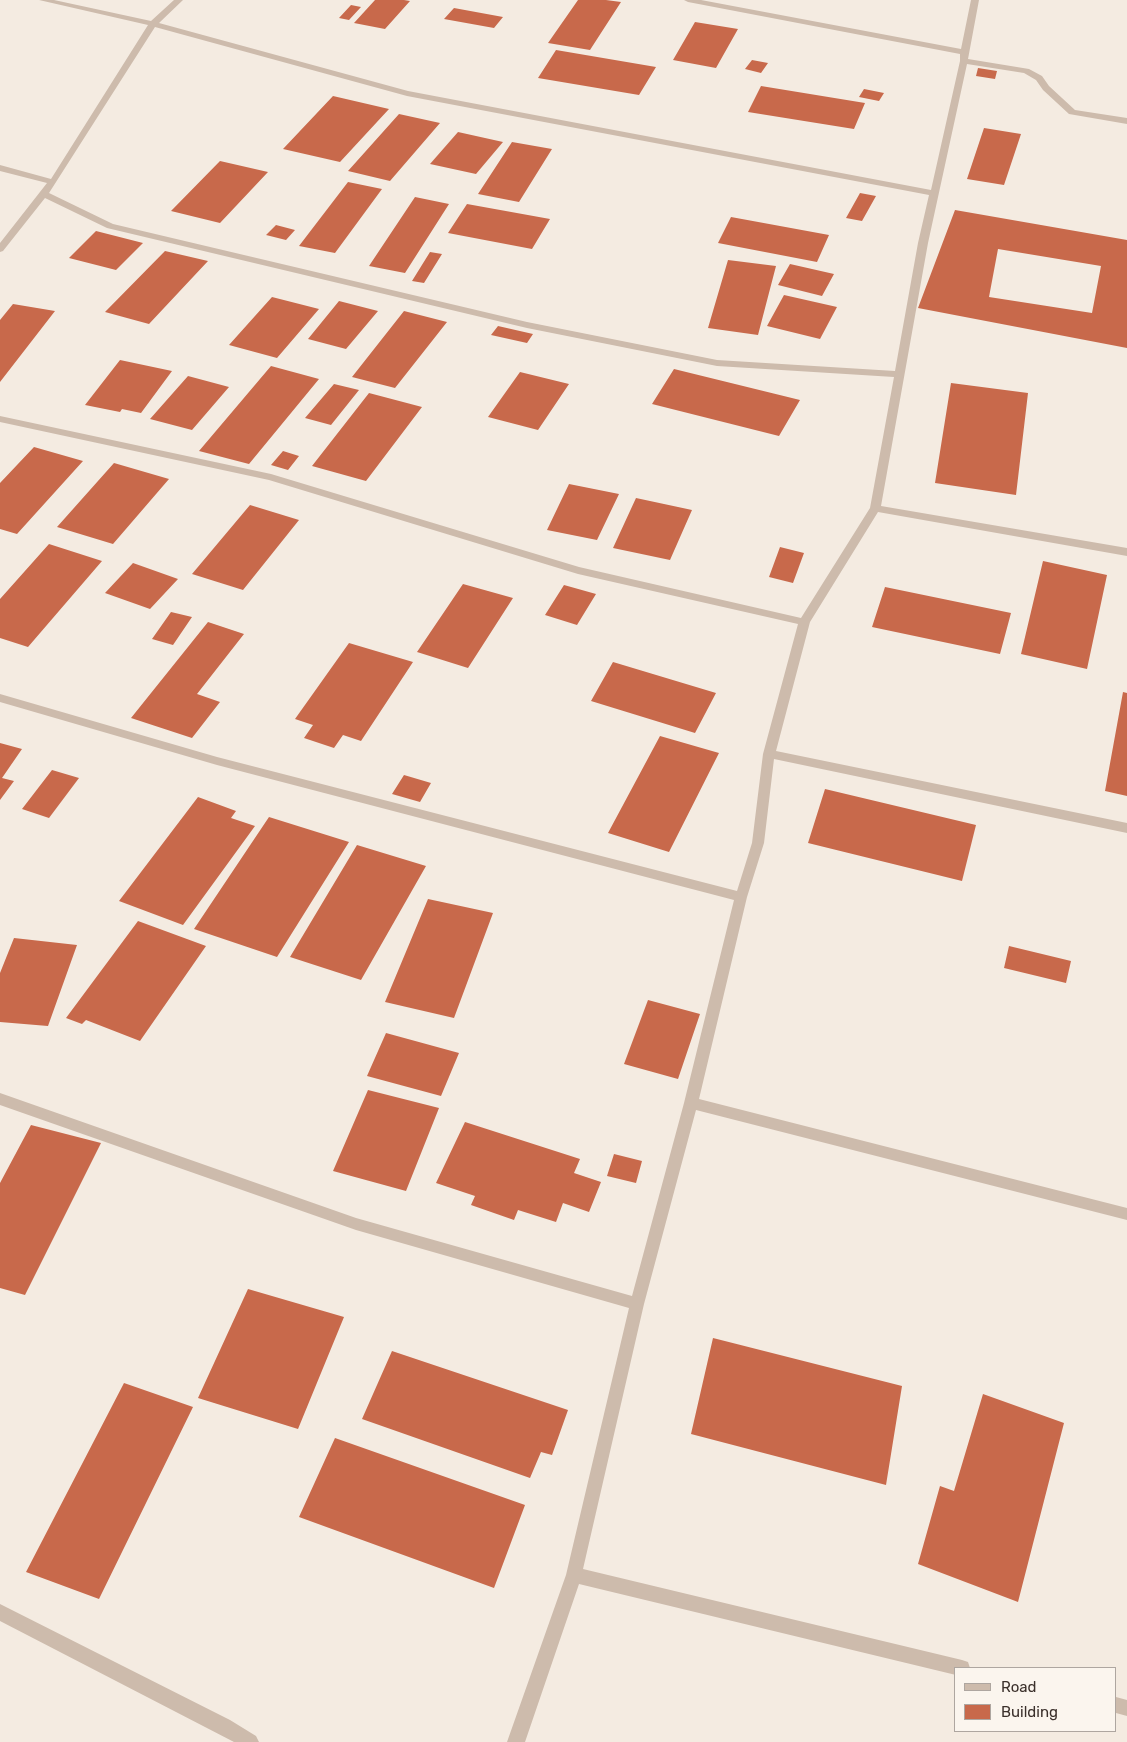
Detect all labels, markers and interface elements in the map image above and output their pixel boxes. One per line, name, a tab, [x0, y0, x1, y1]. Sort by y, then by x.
legend	[954, 1667, 1117, 1732]
text: Road	[1001, 1678, 1037, 1696]
text: Building	[1001, 1703, 1058, 1721]

